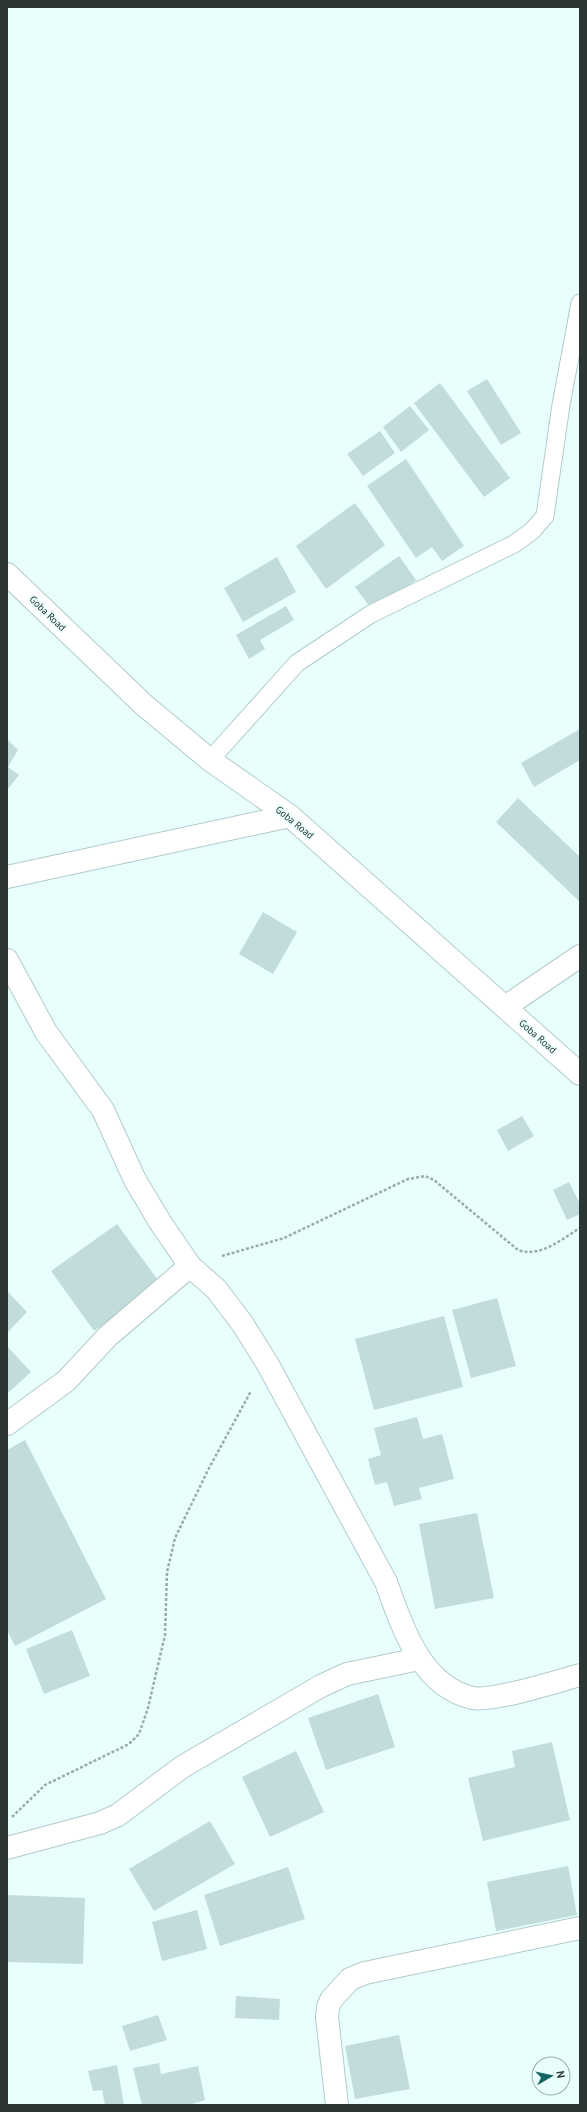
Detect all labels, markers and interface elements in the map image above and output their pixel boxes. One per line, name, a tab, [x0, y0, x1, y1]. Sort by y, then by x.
street label: Goba Road	[27, 593, 69, 634]
street label: Goba Road	[273, 803, 317, 842]
street label: Goba Road	[516, 1016, 559, 1056]
north arrow	[531, 2056, 571, 2096]
text: N	[553, 2070, 568, 2079]

